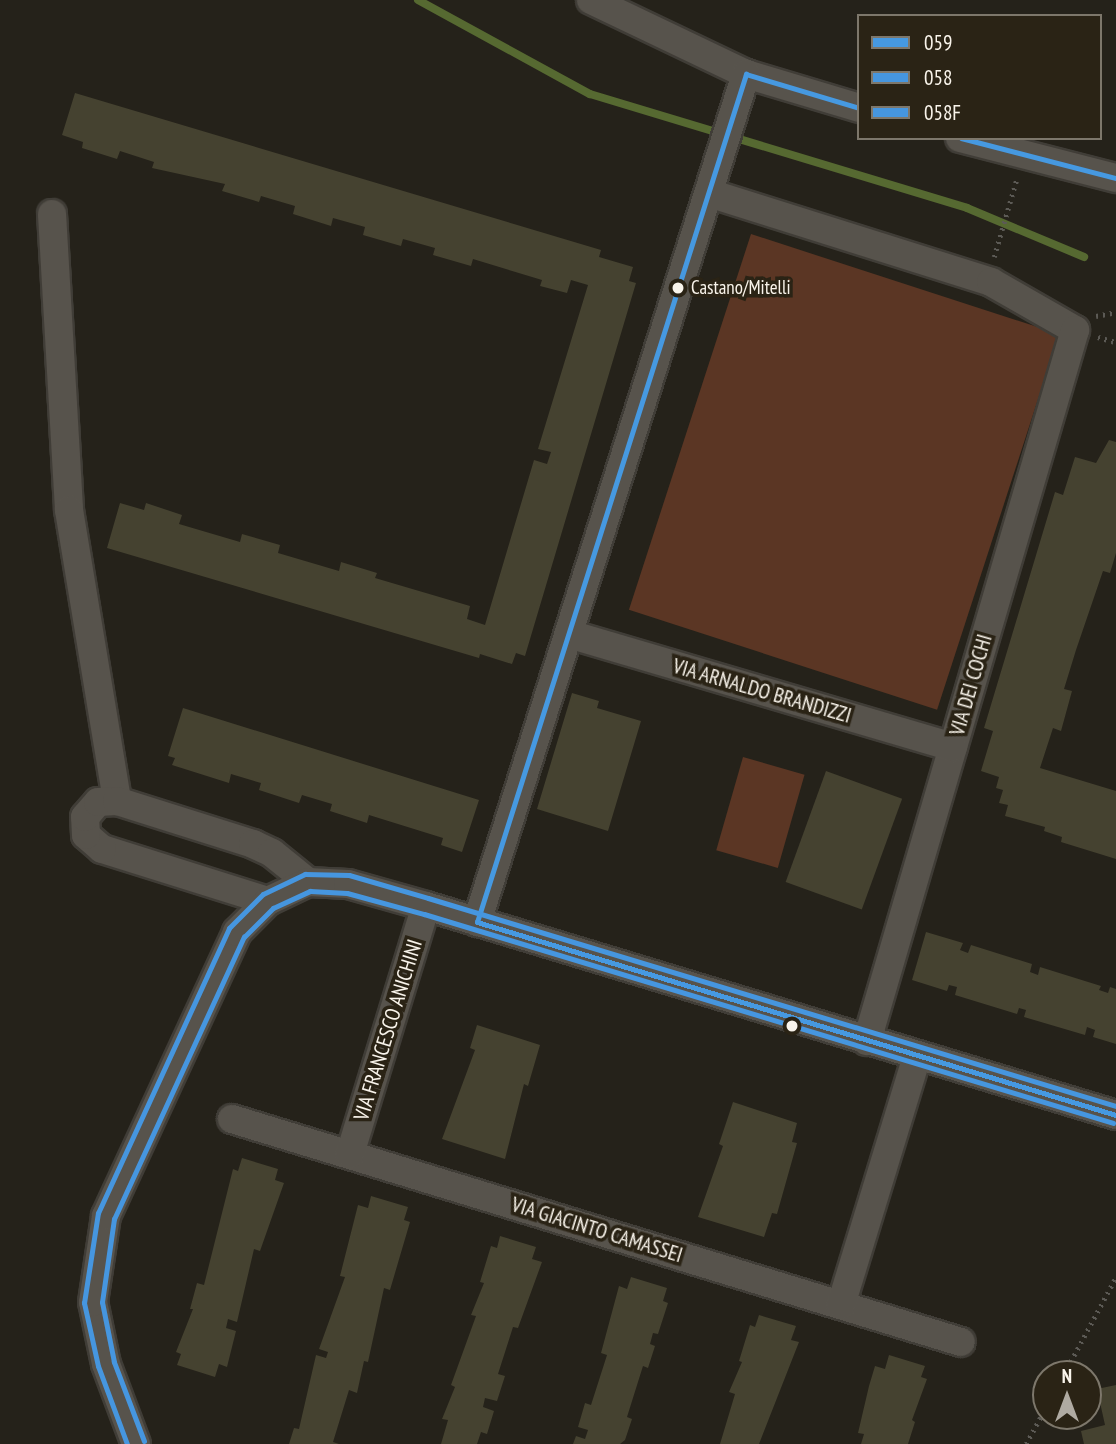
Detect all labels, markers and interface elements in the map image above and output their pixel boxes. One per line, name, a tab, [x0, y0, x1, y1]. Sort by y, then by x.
legend	[857, 14, 1102, 140]
text: 059	[924, 29, 952, 56]
text: 058	[924, 64, 952, 91]
text: 058F	[924, 99, 961, 126]
place label: Castano/Mitelli	[691, 277, 791, 299]
marker: Castano/Mitelli	[671, 281, 685, 295]
street label: VIA DEI COCHI	[944, 631, 998, 739]
street label: VIA ARNALDO BRANDIZZI	[669, 653, 855, 729]
street label: VIA FRANCESCO ANICHINI	[348, 936, 428, 1124]
unlabelled marker	[785, 1019, 799, 1033]
street label: VIA GIACINTO CAMASSEI	[508, 1192, 686, 1268]
north arrow	[1032, 1360, 1102, 1430]
text: N	[1062, 1364, 1072, 1388]

